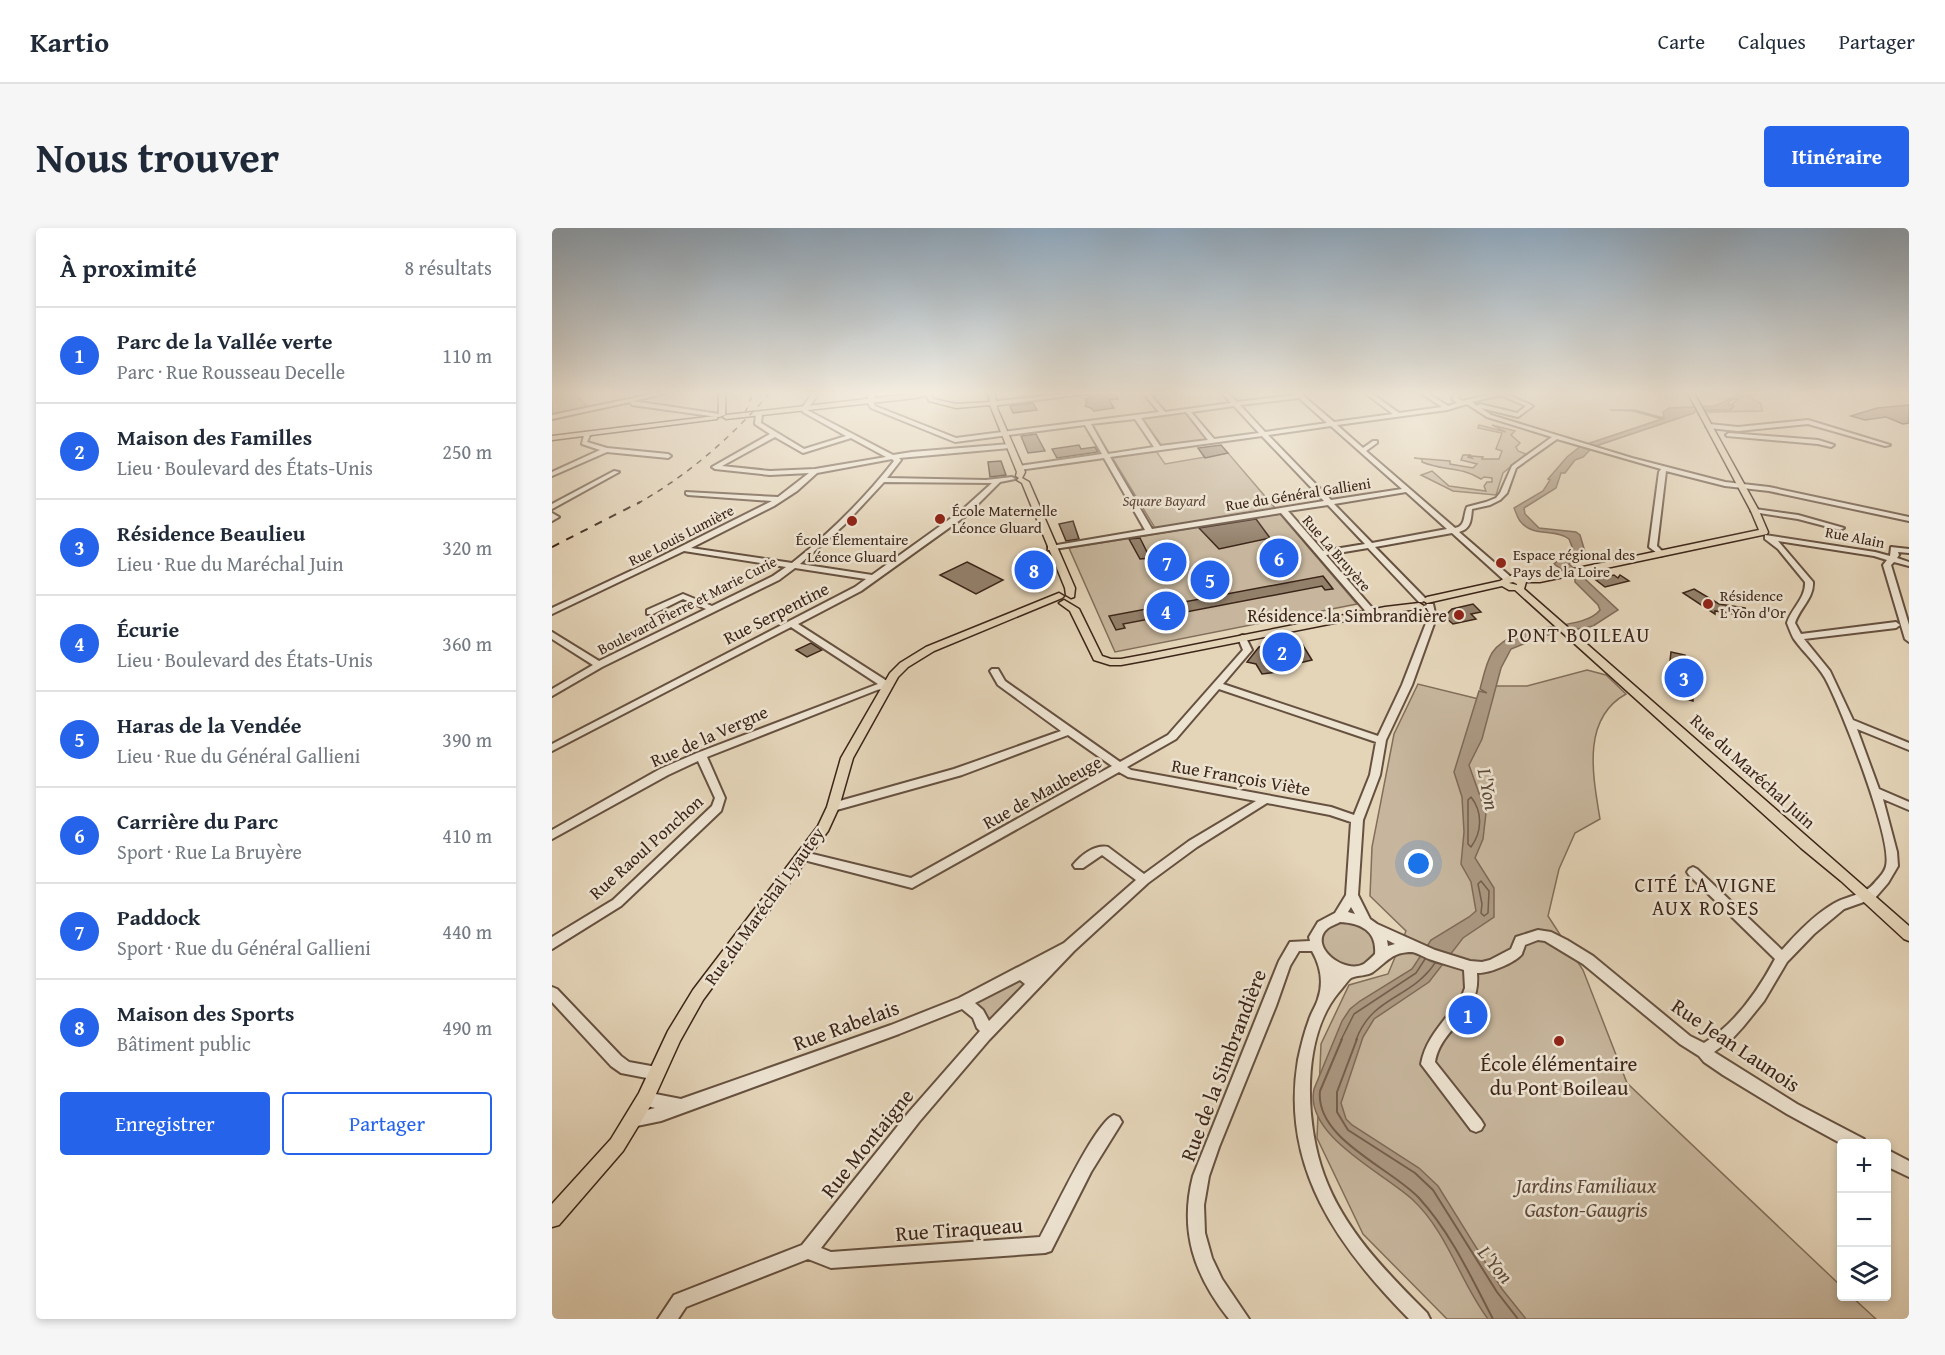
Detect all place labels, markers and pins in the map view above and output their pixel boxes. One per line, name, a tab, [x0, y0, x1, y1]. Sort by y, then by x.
place label: École Maternelle Léonce Gluard	[952, 500, 1057, 538]
marker: École Maternelle Léonce Gluard	[933, 512, 947, 526]
marker: École Élementaire Léonce Gluard	[845, 514, 859, 528]
place label: École Élementaire Léonce Gluard	[796, 529, 908, 567]
pin: 6	[1260, 536, 1298, 580]
pin: 7	[1148, 540, 1186, 584]
place label: Espace régional des Pays de la Loire	[1513, 544, 1635, 582]
pin: 8	[1014, 548, 1054, 592]
marker: Espace régional des Pays de la Loire	[1494, 556, 1508, 570]
pin: 5	[1190, 558, 1230, 602]
place label: Résidence L'Yon d'Or	[1720, 585, 1786, 623]
pin: 4	[1146, 588, 1186, 634]
marker: Résidence L'Yon d'Or	[1701, 597, 1715, 611]
place label: Résidence la Simbrandière	[1247, 602, 1447, 629]
marker: Résidence la Simbrandière	[1452, 608, 1466, 622]
pin: 2	[1262, 630, 1302, 674]
pin: 3	[1664, 656, 1704, 700]
pin: 1	[1448, 992, 1488, 1038]
marker: École élémentaire du Pont Boileau	[1552, 1034, 1566, 1048]
place label: École élémentaire du Pont Boileau	[1481, 1048, 1638, 1103]

